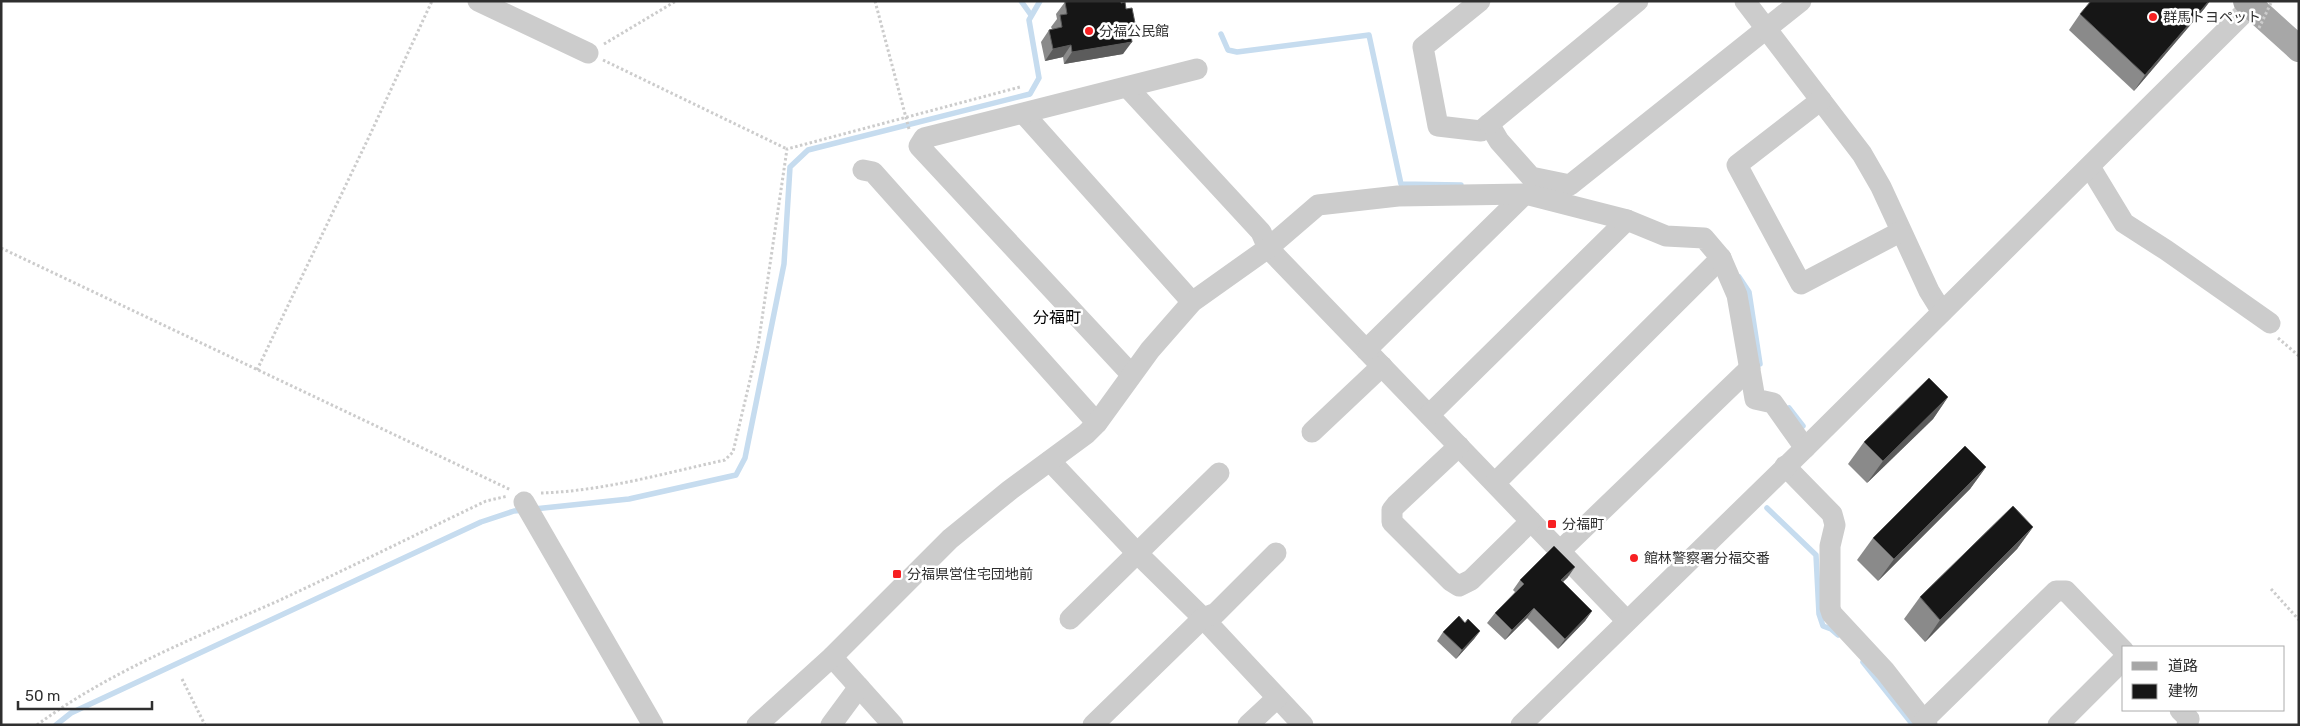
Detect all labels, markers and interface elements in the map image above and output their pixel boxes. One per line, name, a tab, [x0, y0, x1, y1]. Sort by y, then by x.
place label: 群馬トヨペット	[2163, 9, 2261, 26]
marker: 群馬トヨペット	[2147, 11, 2159, 23]
place label: 分福公民館	[1099, 23, 1169, 40]
marker: 分福公民館	[1083, 25, 1095, 37]
district label: 分福町	[1033, 308, 1081, 327]
place label: 分福町	[1562, 516, 1604, 533]
marker: 分福町	[1546, 518, 1558, 530]
place label: 館林警察署分福交番	[1644, 550, 1770, 567]
marker: 館林警察署分福交番	[1628, 552, 1640, 564]
place label: 分福県営住宅団地前	[907, 566, 1033, 583]
marker: 分福県営住宅団地前	[891, 568, 903, 580]
legend	[2122, 646, 2285, 711]
text: 道路	[2168, 657, 2198, 675]
scale bar	[18, 678, 151, 710]
text: 建物	[2168, 682, 2198, 700]
text: 50 m	[25, 687, 60, 705]

